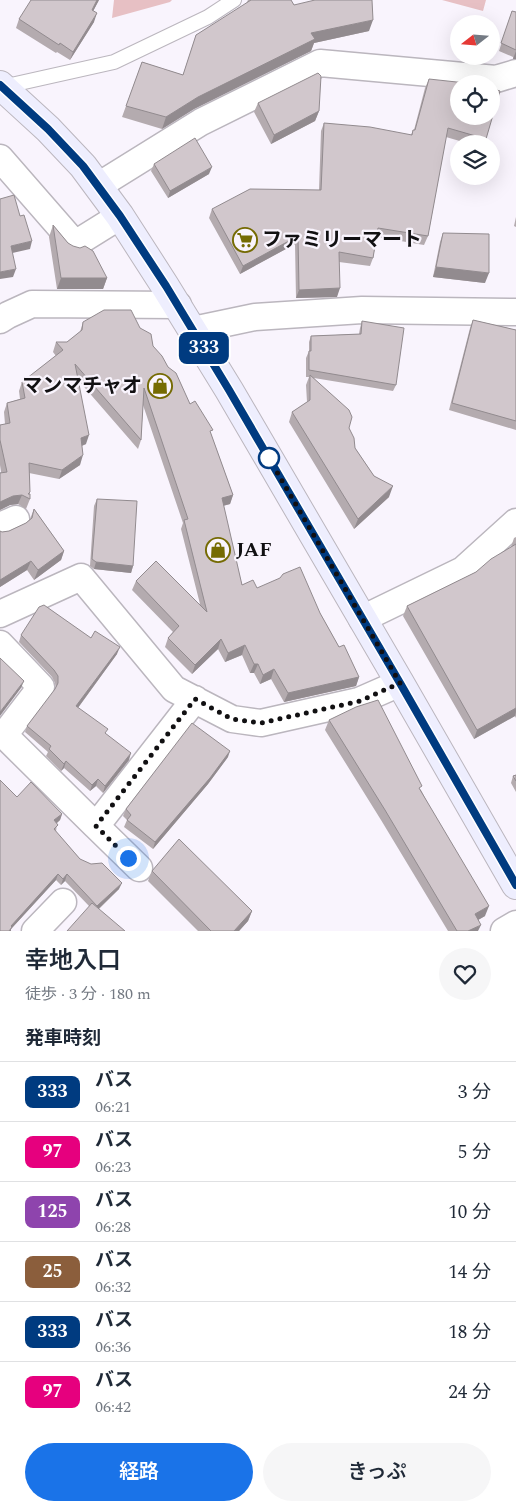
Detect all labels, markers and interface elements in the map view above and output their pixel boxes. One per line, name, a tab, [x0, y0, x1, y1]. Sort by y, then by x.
north arrow	[450, 15, 500, 65]
map controls	[450, 15, 500, 185]
button: locate	[450, 75, 500, 125]
button: layers	[450, 135, 500, 185]
place label: ファミリーマート	[262, 225, 422, 255]
supermarket icon: ファミリーマート	[232, 227, 258, 253]
line badge: 333	[175, 332, 233, 364]
text: 333	[189, 334, 219, 361]
place label: マンマチャオ	[22, 371, 142, 401]
shop icon: マンマチャオ	[147, 373, 173, 399]
unlabelled marker	[258, 447, 280, 469]
place label: JAF	[236, 535, 272, 565]
shop icon: JAF	[205, 537, 231, 563]
your location	[116, 846, 141, 871]
text: 幸地入口	[25, 943, 121, 979]
button: heart	[439, 948, 491, 1000]
text: 徒歩 · 3 分 · 180 m	[25, 982, 151, 1006]
text: 発車時刻	[25, 1024, 101, 1053]
text: バス	[95, 1066, 133, 1095]
text: 333	[37, 1078, 68, 1105]
text: 3 分	[458, 1078, 491, 1107]
text: 06:21	[95, 1095, 131, 1119]
text: バス	[95, 1126, 133, 1155]
text: 97	[42, 1138, 63, 1165]
text: 5 分	[458, 1138, 491, 1167]
text: 06:23	[95, 1155, 131, 1179]
text: バス	[95, 1186, 133, 1215]
text: 125	[37, 1198, 68, 1225]
text: 10 分	[448, 1198, 491, 1227]
text: 06:28	[95, 1215, 131, 1239]
text: バス	[95, 1246, 133, 1275]
text: 25	[42, 1258, 63, 1285]
text: 14 分	[448, 1258, 491, 1287]
text: 06:32	[95, 1275, 131, 1299]
text: バス	[95, 1306, 133, 1335]
text: 333	[37, 1318, 68, 1345]
text: 18 分	[448, 1318, 491, 1347]
text: 06:36	[95, 1335, 131, 1359]
text: バス	[95, 1366, 133, 1395]
text: 97	[42, 1378, 63, 1405]
text: 24 分	[448, 1378, 491, 1407]
text: 06:42	[95, 1395, 131, 1419]
button: 経路	[25, 1443, 253, 1501]
button: きっぷ	[263, 1443, 491, 1501]

